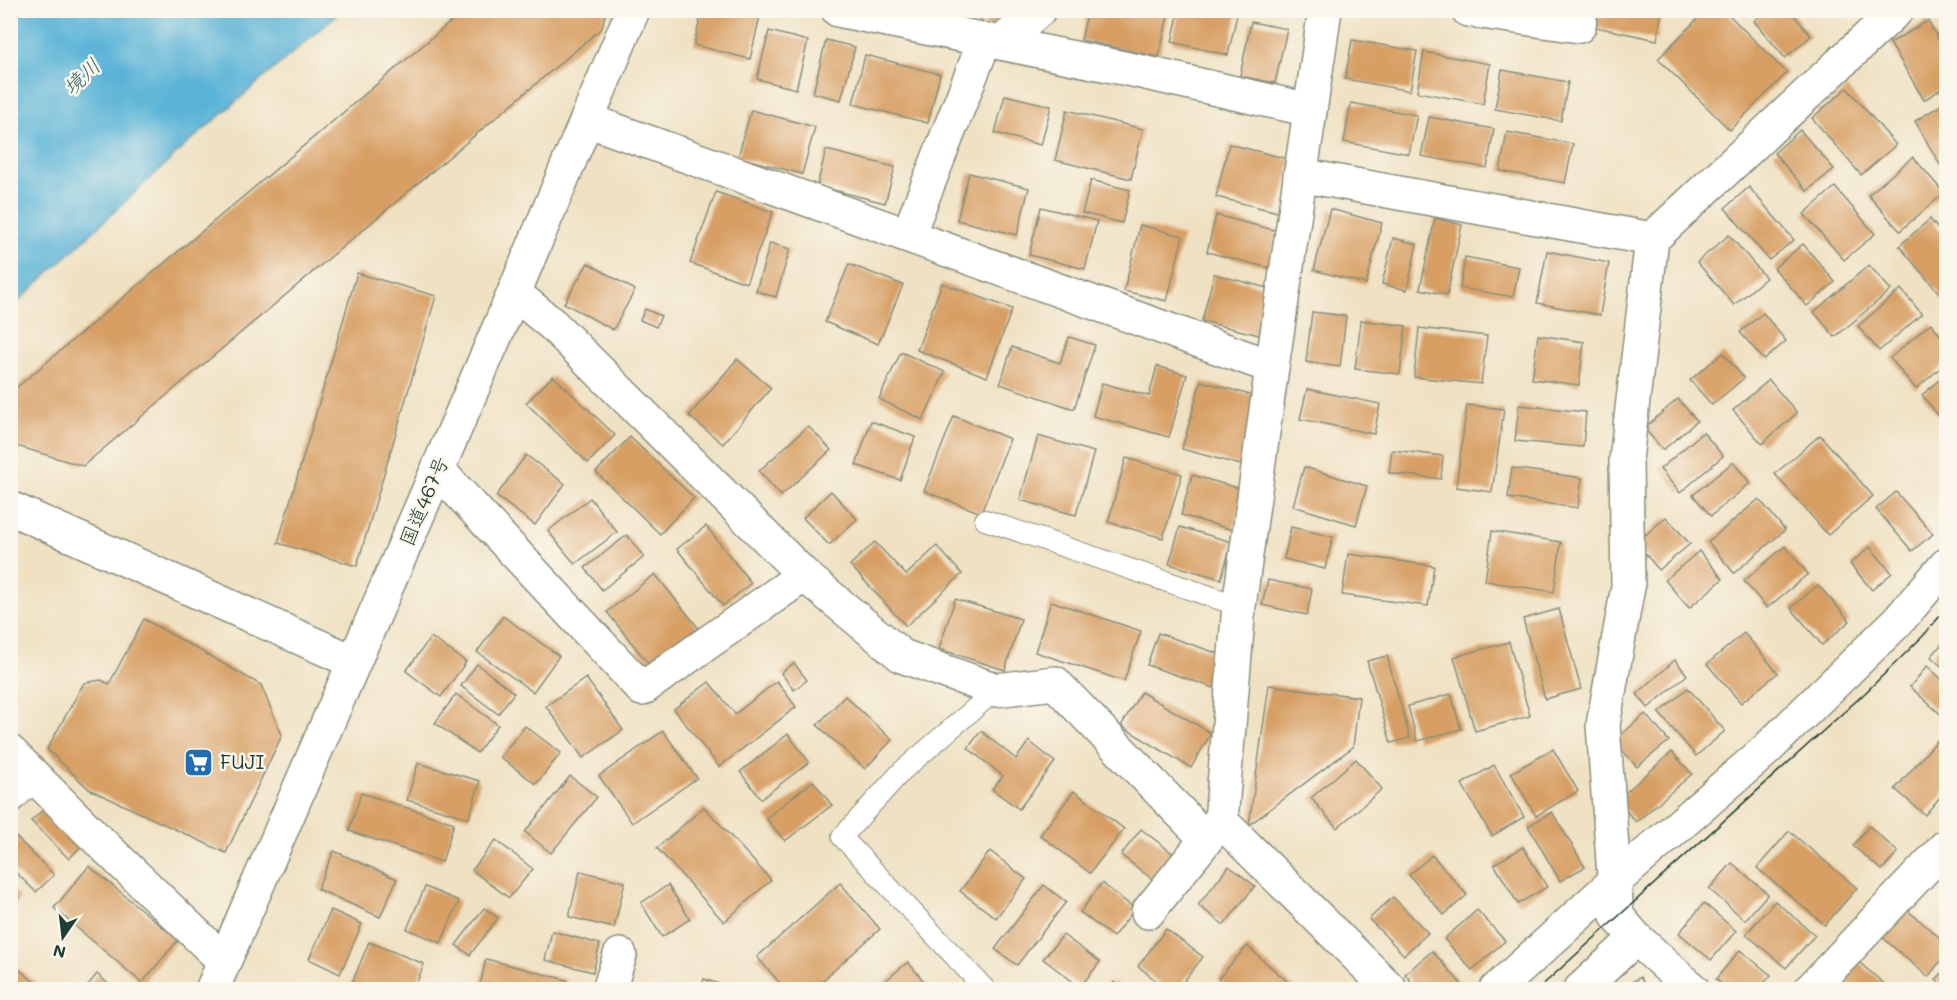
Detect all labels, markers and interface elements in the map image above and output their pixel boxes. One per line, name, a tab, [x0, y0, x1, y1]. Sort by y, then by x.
water label: 境川	[56, 52, 106, 100]
street label: 国道467号	[393, 452, 454, 549]
supermarket icon: FUJI	[183, 746, 215, 778]
place label: FUJI	[220, 748, 264, 774]
north arrow	[33, 907, 93, 967]
text: N	[51, 940, 68, 964]

